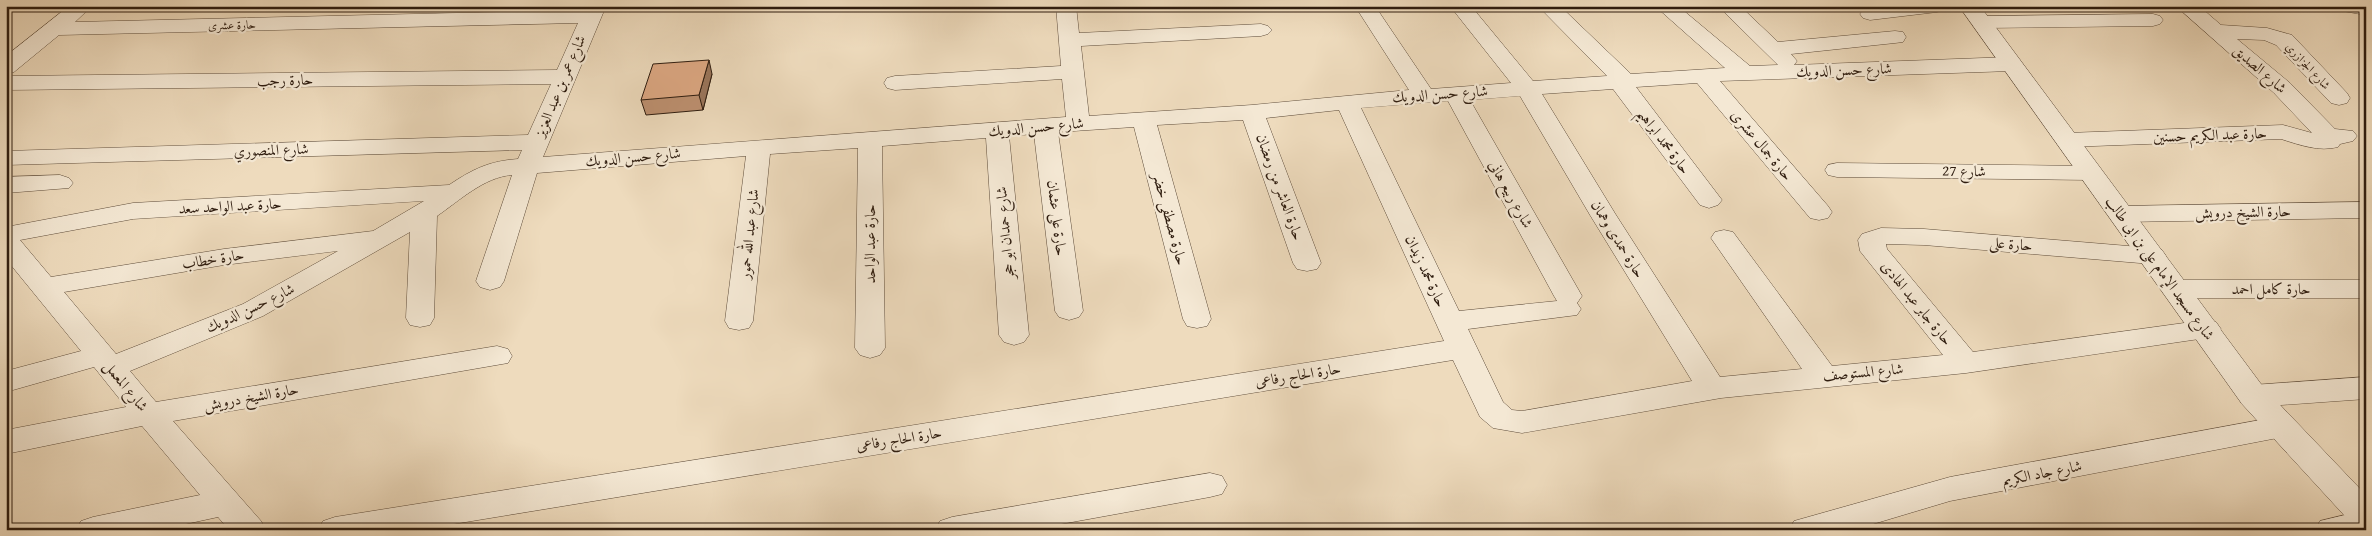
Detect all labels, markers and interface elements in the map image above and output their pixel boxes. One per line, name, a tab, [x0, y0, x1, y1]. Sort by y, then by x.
street label: حارة عشرى	[208, 16, 256, 33]
street label: شارع عمر بن عبد العزيز	[528, 32, 593, 143]
street label: شارع الجزازري	[2280, 38, 2335, 95]
street label: شارع الصديق	[2227, 39, 2292, 100]
street label: شارع حسن الدويك	[1796, 57, 1892, 85]
street label: حارة رجب	[257, 69, 313, 90]
street label: شارع حسن الدويك	[1391, 80, 1489, 110]
street label: حارة محمد ابراهيم	[1629, 103, 1696, 181]
street label: حارة جمال عشرى	[1726, 105, 1798, 185]
street label: شارع حسن الدويك	[987, 112, 1085, 144]
street label: حارة عبد الكريم حسنين	[2153, 122, 2267, 150]
street label: حارة العاشر من رمضان	[1251, 131, 1309, 243]
street label: شارع المنصوري	[233, 138, 309, 164]
street label: شارع حسن الدويك	[584, 142, 682, 174]
street label: شارع ربيع هاني	[1481, 156, 1539, 233]
street label: شارع 27	[1942, 160, 1986, 184]
street label: حارة مصطفى خضر	[1147, 168, 1193, 268]
street label: حارة على عثمان	[1041, 179, 1073, 257]
street label: شارع حمدان ابو حجر	[990, 186, 1022, 282]
street label: شارع عبد الله حمور	[732, 188, 767, 282]
street label: شارع مسجد الإمام على بن ابى طالب	[2099, 191, 2220, 346]
street label: حارة عبد الواحد سعد	[178, 192, 282, 219]
street label: حارة حمدى وهمان	[1586, 196, 1651, 282]
street label: حارة الشيخ درويش	[2195, 200, 2291, 227]
street label: حارة عبد الواحد	[859, 205, 880, 284]
street label: حارة محمد زيدان	[1401, 231, 1452, 310]
street label: حارة على	[1989, 231, 2033, 257]
street label: حارة خطاب	[180, 243, 246, 274]
street label: حارة جابر عبد الهادى	[1877, 256, 1958, 349]
street label: شارع حسن الدويك	[202, 278, 299, 340]
street label: حارة كامل احمد	[2231, 278, 2311, 300]
street label: شارع المعمل	[97, 356, 153, 418]
street label: حارة الحاج رفاعى	[1253, 357, 1343, 395]
street label: شارع المستوصف	[1822, 358, 1904, 388]
street label: حارة الشيخ درويش	[202, 378, 301, 419]
street label: حارة الحاج رفاعى	[854, 421, 944, 459]
street label: شارع جاد الكريم	[2000, 455, 2084, 493]

